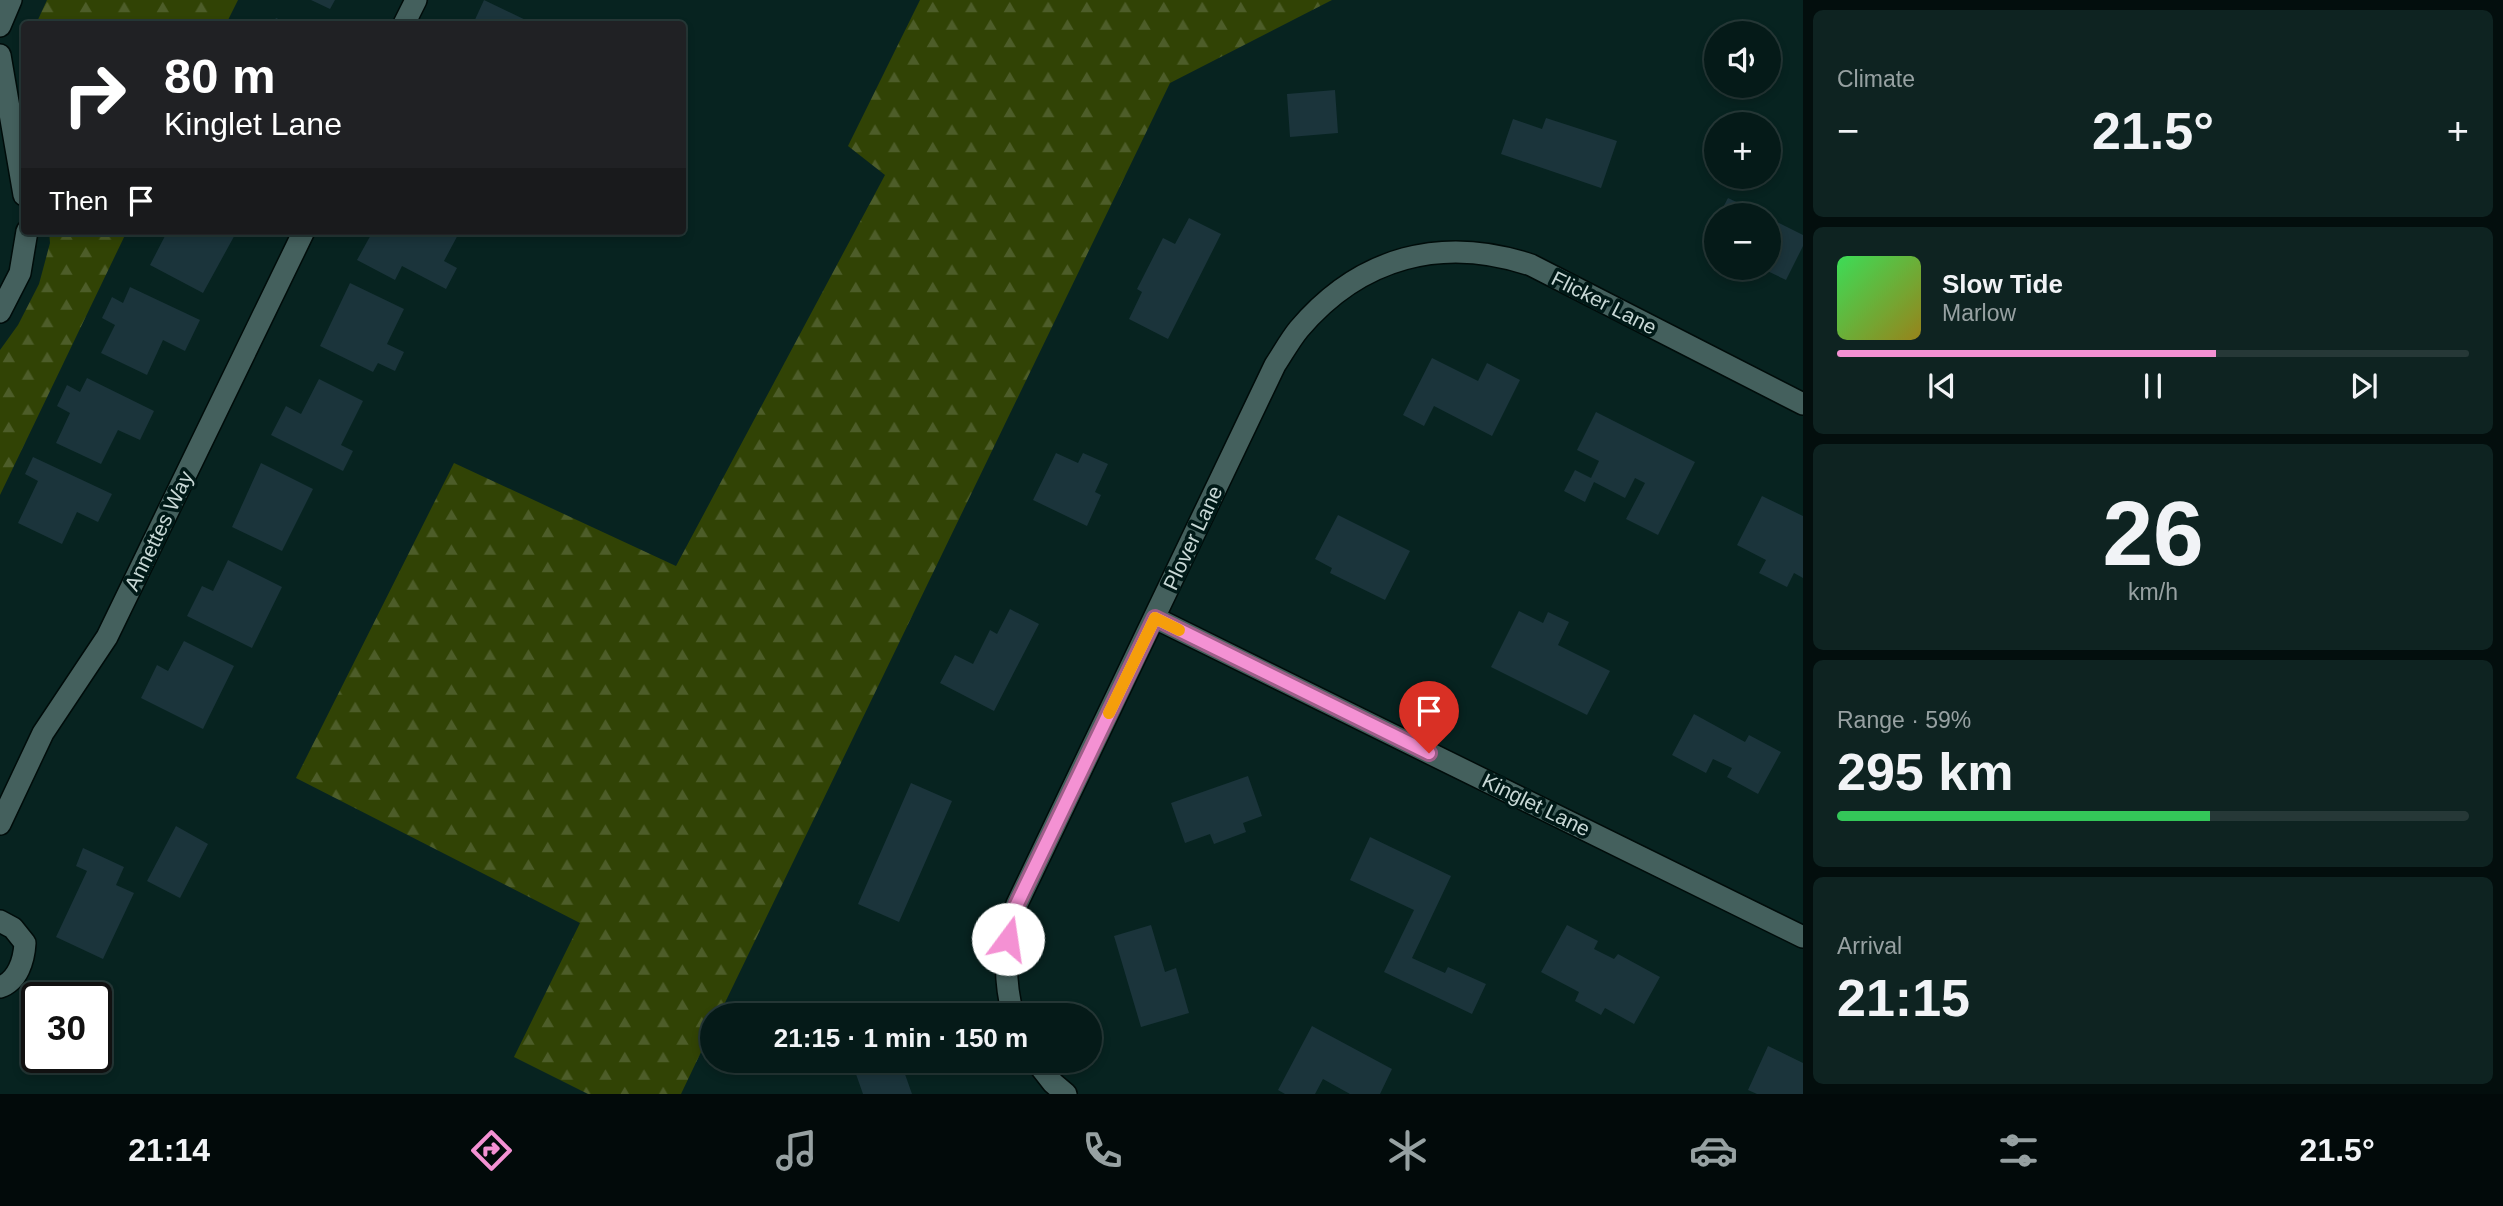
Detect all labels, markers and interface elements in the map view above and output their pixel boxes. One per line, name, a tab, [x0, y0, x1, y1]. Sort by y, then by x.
map controls	[1704, 21, 1781, 280]
button: sound	[1704, 21, 1781, 98]
icon: right	[49, 49, 140, 140]
text: 80 m	[164, 49, 276, 103]
text: Climate	[1837, 66, 1915, 92]
text: 21.5°	[2092, 102, 2214, 160]
text: Kinglet Lane	[164, 106, 342, 142]
text: −	[1837, 110, 1859, 152]
text: +	[2447, 110, 2469, 152]
button: +	[1704, 112, 1781, 189]
icon: arrive	[122, 182, 160, 220]
text: Then	[49, 186, 108, 216]
button: −	[1704, 203, 1781, 280]
street label: Flicker Lane	[1548, 266, 1660, 339]
text: Slow Tide	[1942, 269, 2063, 299]
text: Marlow	[1942, 300, 2016, 326]
icon: previous	[1923, 367, 1961, 405]
icon: pause	[2134, 367, 2172, 405]
icon: next	[2345, 367, 2383, 405]
street label: Annettes Way	[120, 467, 198, 594]
street label: Plover Lane	[1158, 482, 1227, 593]
text: 26	[2102, 483, 2204, 584]
text: km/h	[2128, 579, 2178, 605]
pin	[1399, 681, 1459, 753]
icon: arrive	[1410, 692, 1448, 730]
text: Range · 59%	[1837, 707, 1971, 733]
text: 295 km	[1837, 743, 2013, 801]
street label: Kinglet Lane	[1479, 769, 1594, 840]
position arrow	[971, 902, 1045, 976]
text: Arrival	[1837, 933, 1902, 959]
text: 21:15	[1837, 969, 1970, 1027]
speed limit sign: 30	[21, 982, 112, 1073]
text: 21:15 · 1 min · 150 m	[774, 1023, 1028, 1053]
icon: directions	[467, 1126, 516, 1175]
icon: music	[772, 1126, 821, 1175]
icon: phone	[1078, 1126, 1127, 1175]
icon: climate	[1383, 1126, 1432, 1175]
icon: car	[1689, 1126, 1738, 1175]
icon: filters	[1994, 1126, 2043, 1175]
text: 21:14	[128, 1132, 210, 1168]
text: 21.5°	[2300, 1132, 2375, 1168]

